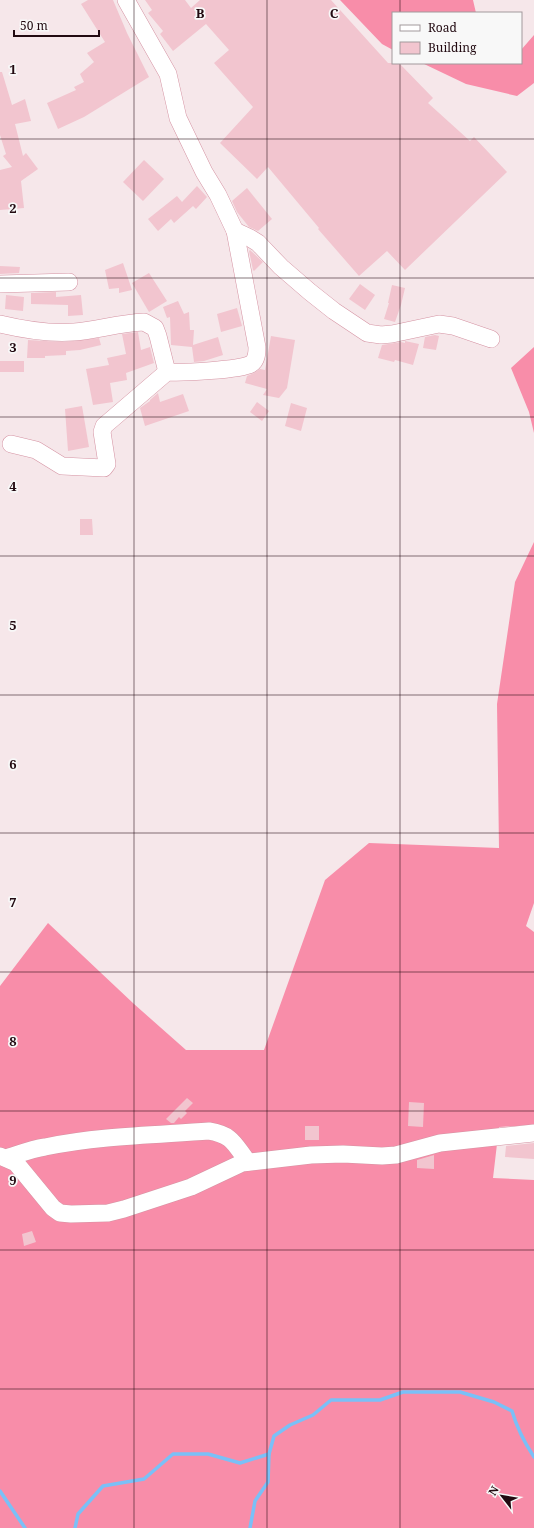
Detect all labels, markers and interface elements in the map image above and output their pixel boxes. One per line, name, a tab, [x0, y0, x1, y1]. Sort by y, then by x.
text: B	[196, 4, 205, 22]
text: C	[330, 4, 339, 22]
scale bar	[14, 12, 99, 38]
legend	[392, 12, 522, 64]
text: 50 m	[20, 17, 48, 34]
text: Road	[428, 19, 458, 36]
text: Building	[428, 39, 477, 56]
text: 1	[9, 60, 17, 78]
text: 2	[9, 199, 17, 217]
text: 3	[9, 338, 17, 356]
text: 4	[9, 477, 17, 495]
text: 5	[9, 616, 17, 634]
text: 6	[9, 755, 17, 773]
text: 7	[9, 893, 17, 911]
text: 8	[9, 1032, 17, 1050]
text: 9	[9, 1171, 17, 1189]
north arrow	[482, 1476, 522, 1516]
text: N	[484, 1483, 502, 1498]

